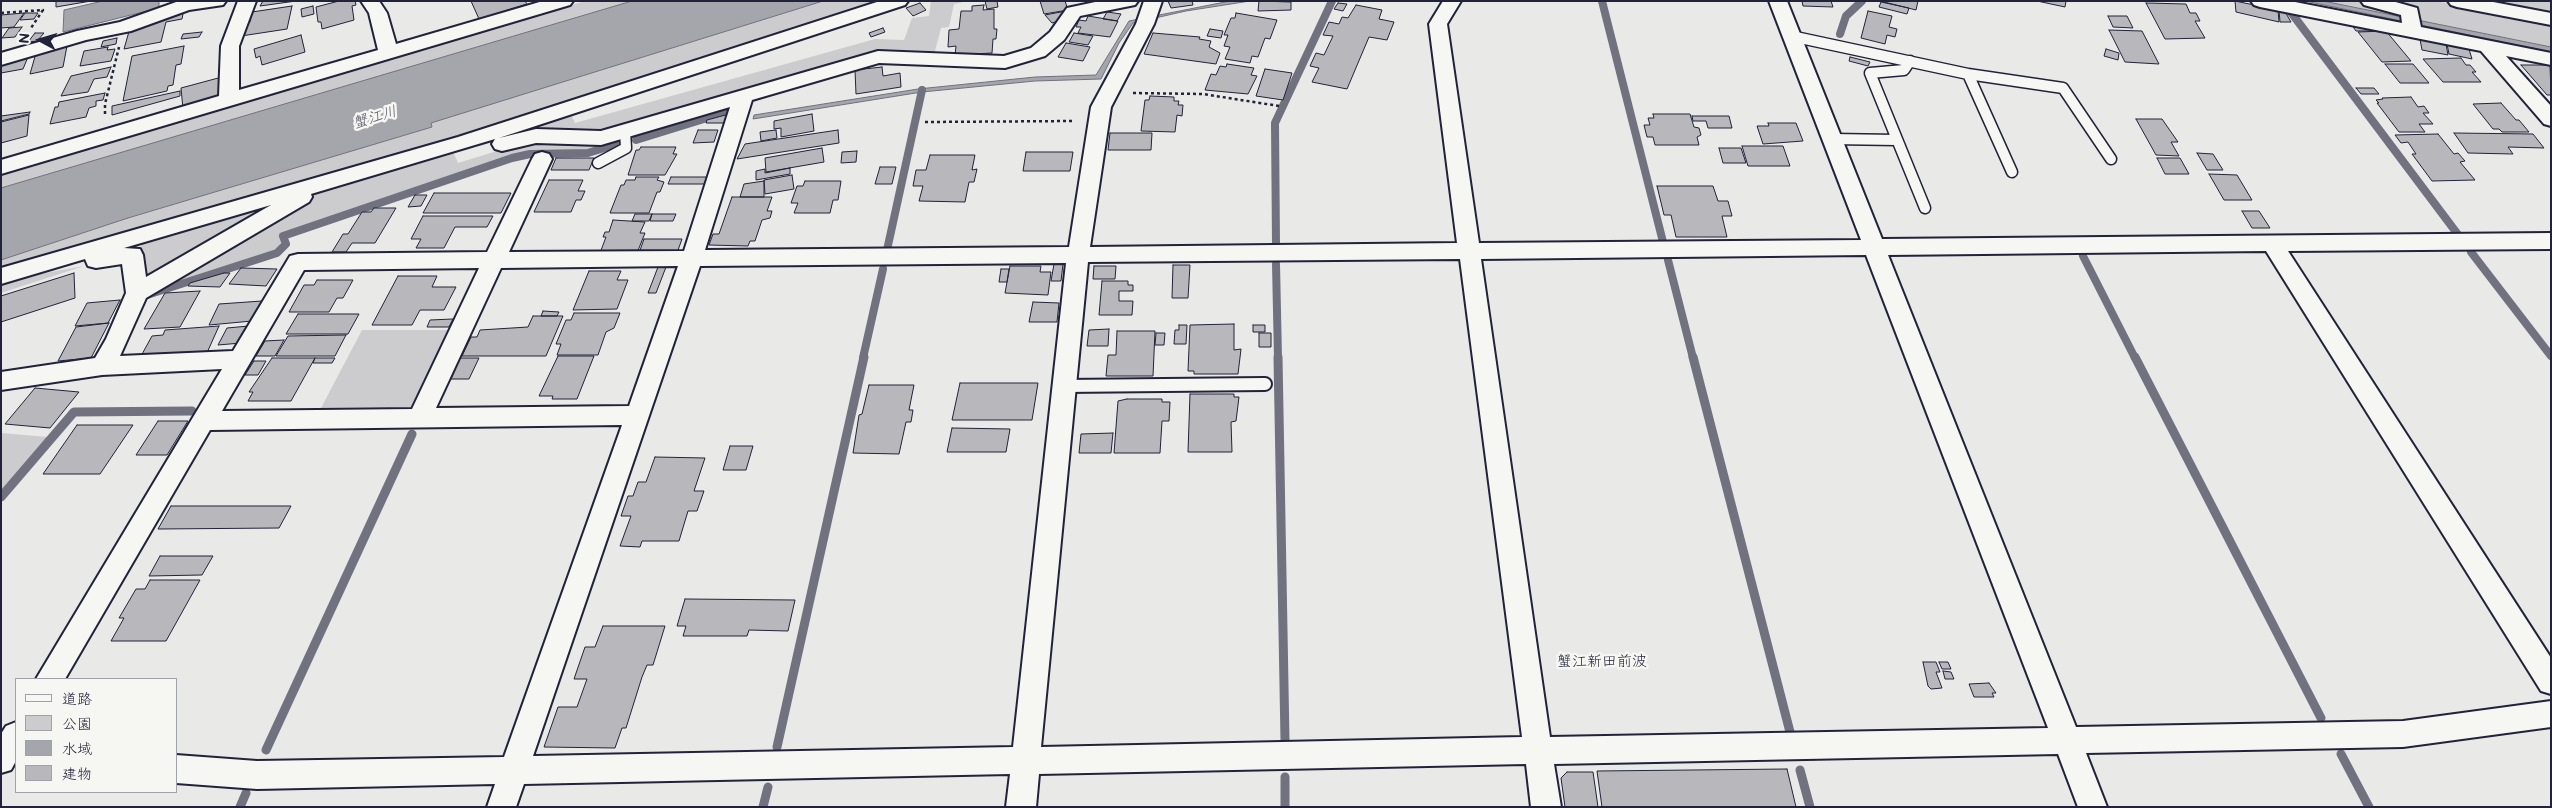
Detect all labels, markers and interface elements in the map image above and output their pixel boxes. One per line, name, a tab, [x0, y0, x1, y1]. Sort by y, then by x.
north arrow	[15, 15, 65, 65]
text: N	[16, 32, 34, 45]
water label: 蟹江川	[351, 103, 399, 133]
district label: 蟹江新田前波	[1557, 653, 1647, 671]
legend	[15, 678, 178, 793]
text: 道路	[62, 690, 92, 709]
text: 公園	[62, 715, 92, 734]
text: 水域	[62, 740, 92, 759]
text: 建物	[62, 765, 92, 784]

